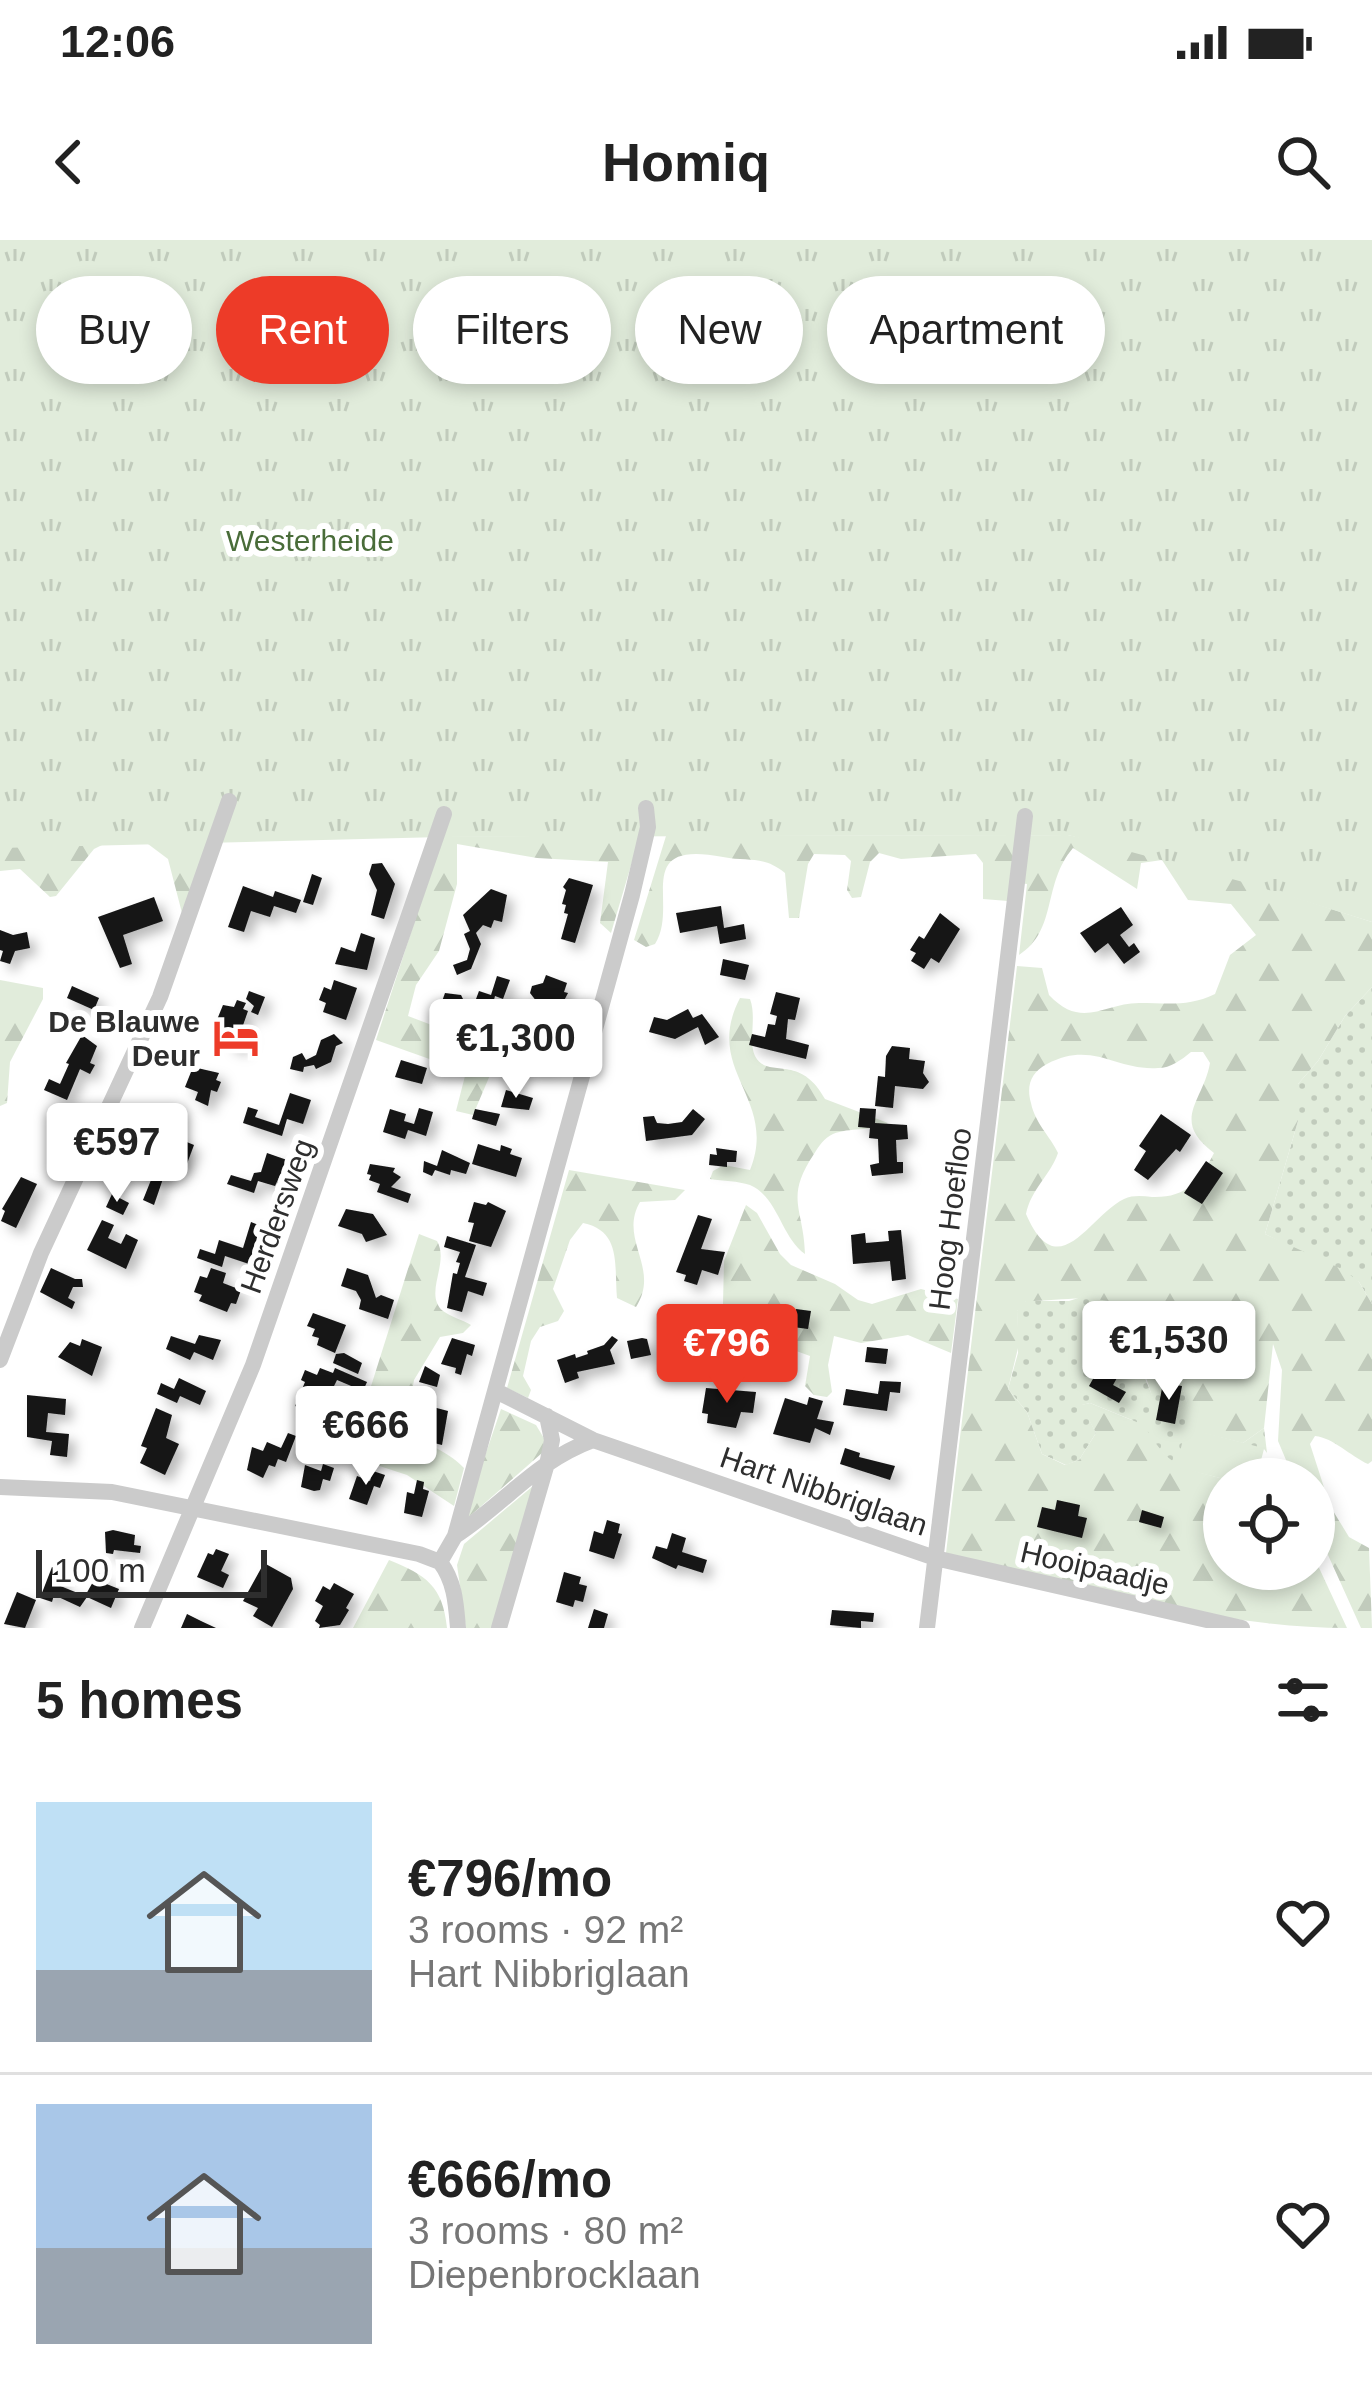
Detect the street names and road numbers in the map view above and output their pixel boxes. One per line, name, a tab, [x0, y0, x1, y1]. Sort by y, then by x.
street label: Hoog Hoefloo	[922, 1126, 978, 1312]
street label: Herdersweg	[234, 1134, 320, 1298]
street label: Hart Nibbriglaan	[716, 1440, 932, 1542]
street label: Hooipaadje	[1017, 1535, 1173, 1601]

